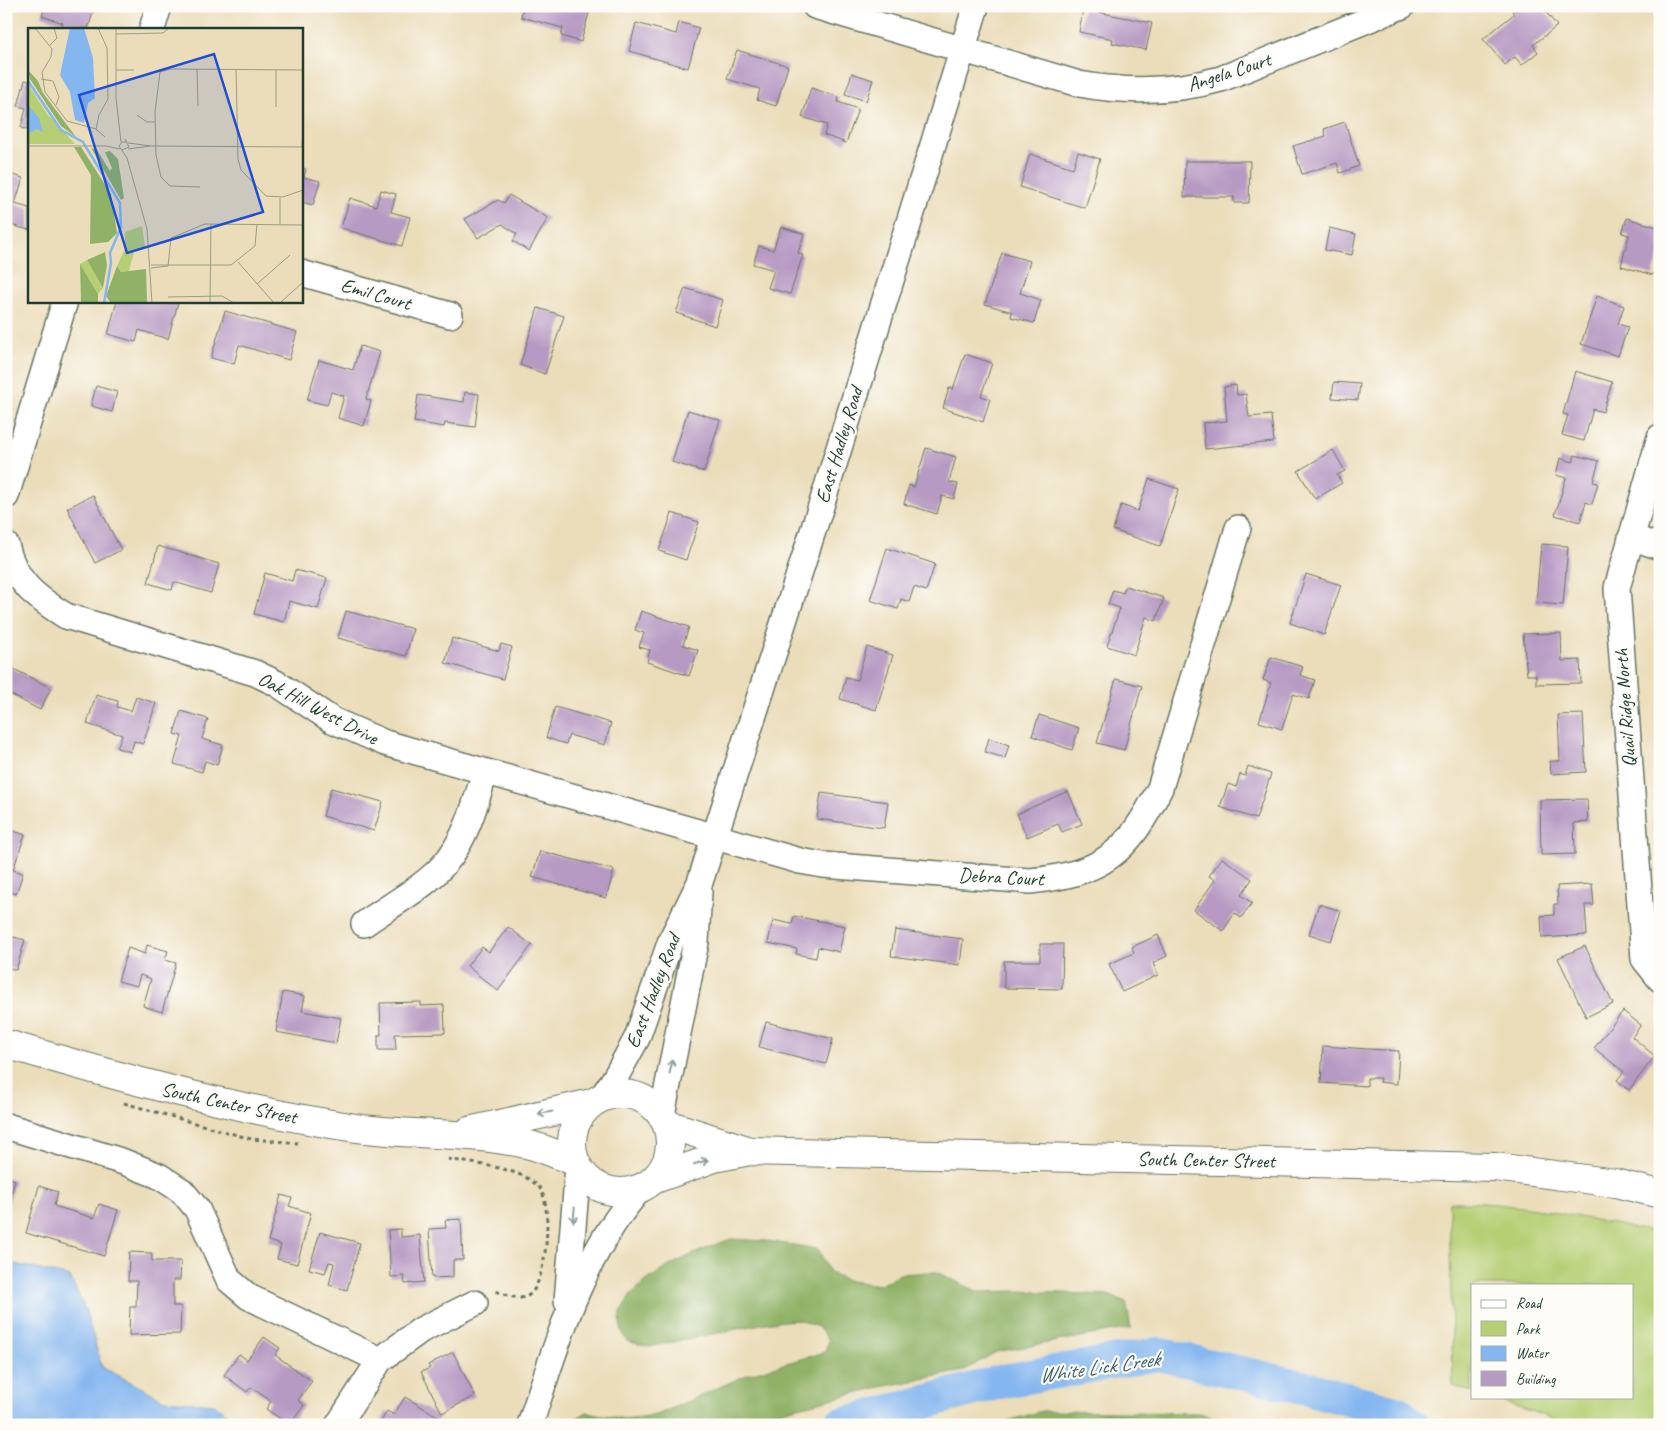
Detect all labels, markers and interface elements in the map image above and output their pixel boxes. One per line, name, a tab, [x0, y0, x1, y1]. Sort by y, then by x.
inset map	[28, 28, 302, 302]
street label: Angela Court	[1184, 46, 1276, 97]
street label: Emil Court	[338, 272, 416, 317]
street label: East Hadley Road	[810, 381, 869, 506]
street label: Quail Ridge North	[1608, 647, 1642, 768]
street label: Oak Hill West Drive	[254, 666, 384, 751]
street label: Debra Court	[958, 862, 1046, 892]
street label: East Hadley Road	[620, 928, 687, 1051]
one-way arrow	[667, 1059, 676, 1075]
street label: South Center Street	[159, 1076, 301, 1130]
one-way arrow	[537, 1109, 553, 1118]
street label: South Center Street	[1137, 1146, 1278, 1174]
one-way arrow	[692, 1156, 708, 1166]
one-way arrow	[569, 1206, 579, 1222]
legend	[1471, 1284, 1634, 1398]
text: Road	[1516, 1294, 1543, 1313]
text: Park	[1516, 1320, 1541, 1339]
text: Water	[1516, 1344, 1550, 1363]
water label: White Lick Creek	[1037, 1345, 1165, 1388]
text: Building	[1516, 1370, 1556, 1389]

